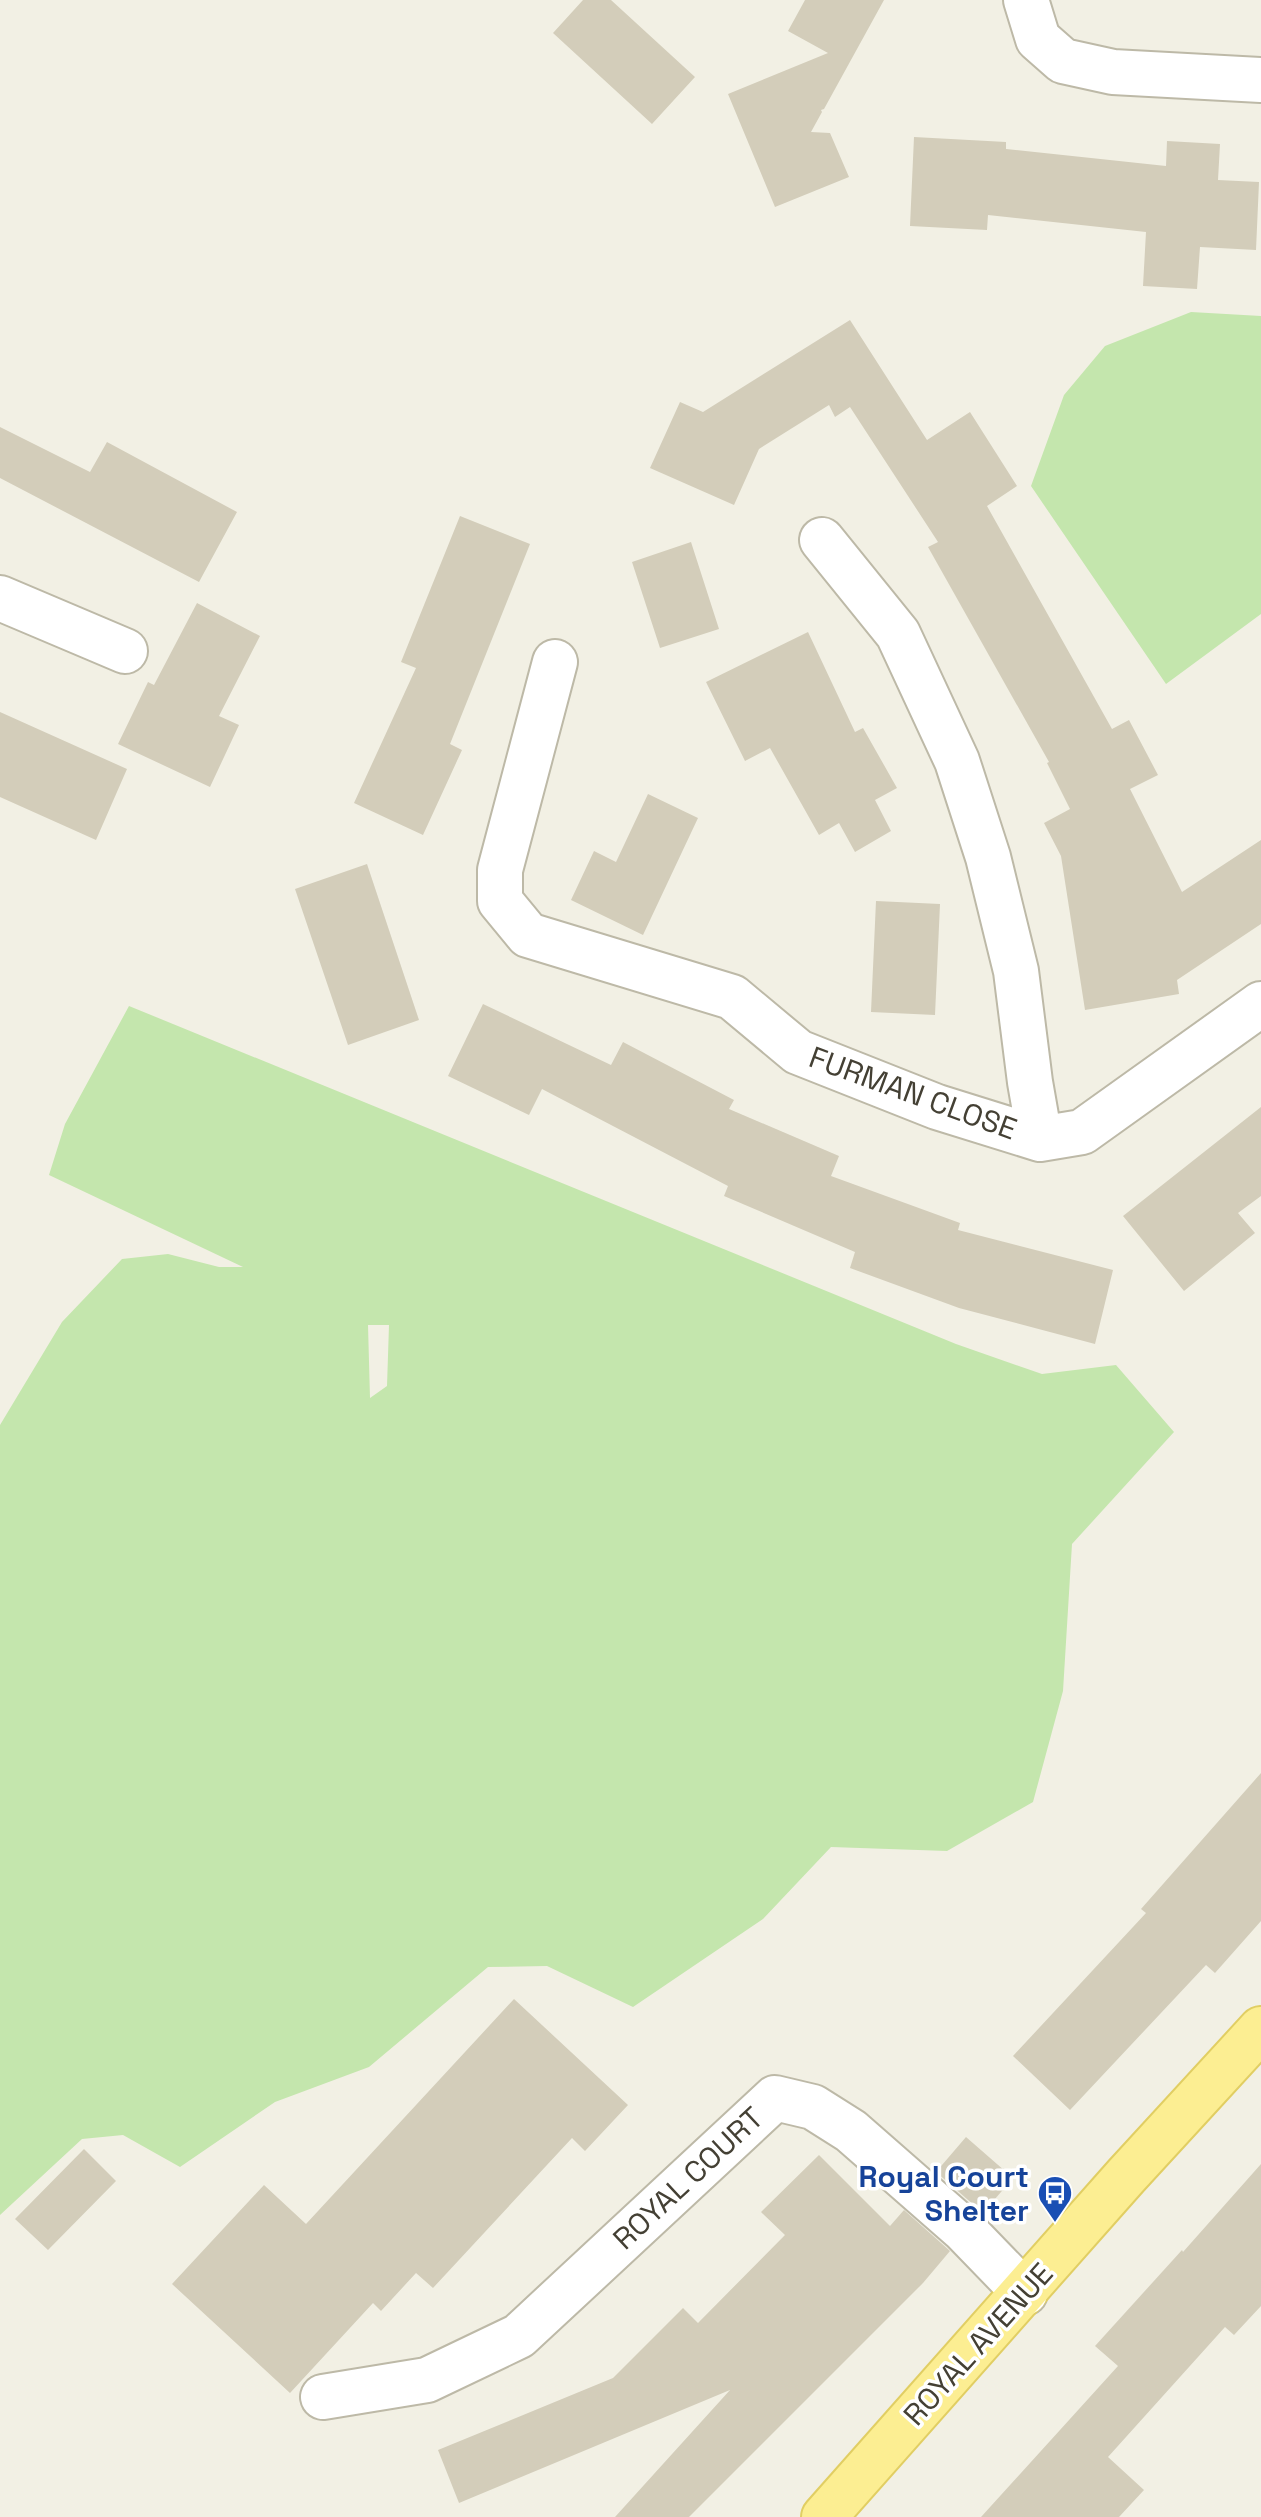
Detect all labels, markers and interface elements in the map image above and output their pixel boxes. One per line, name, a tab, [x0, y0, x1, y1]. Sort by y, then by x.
street label: FURMAN CLOSE	[804, 1037, 1022, 1149]
street label: ROYAL COURT	[604, 2098, 772, 2258]
place label: Royal Court Shelter	[859, 2157, 1029, 2230]
bus stop icon: Royal Court Shelter	[1036, 2174, 1074, 2224]
street label: ROYAL AVENUE	[895, 2255, 1061, 2433]

